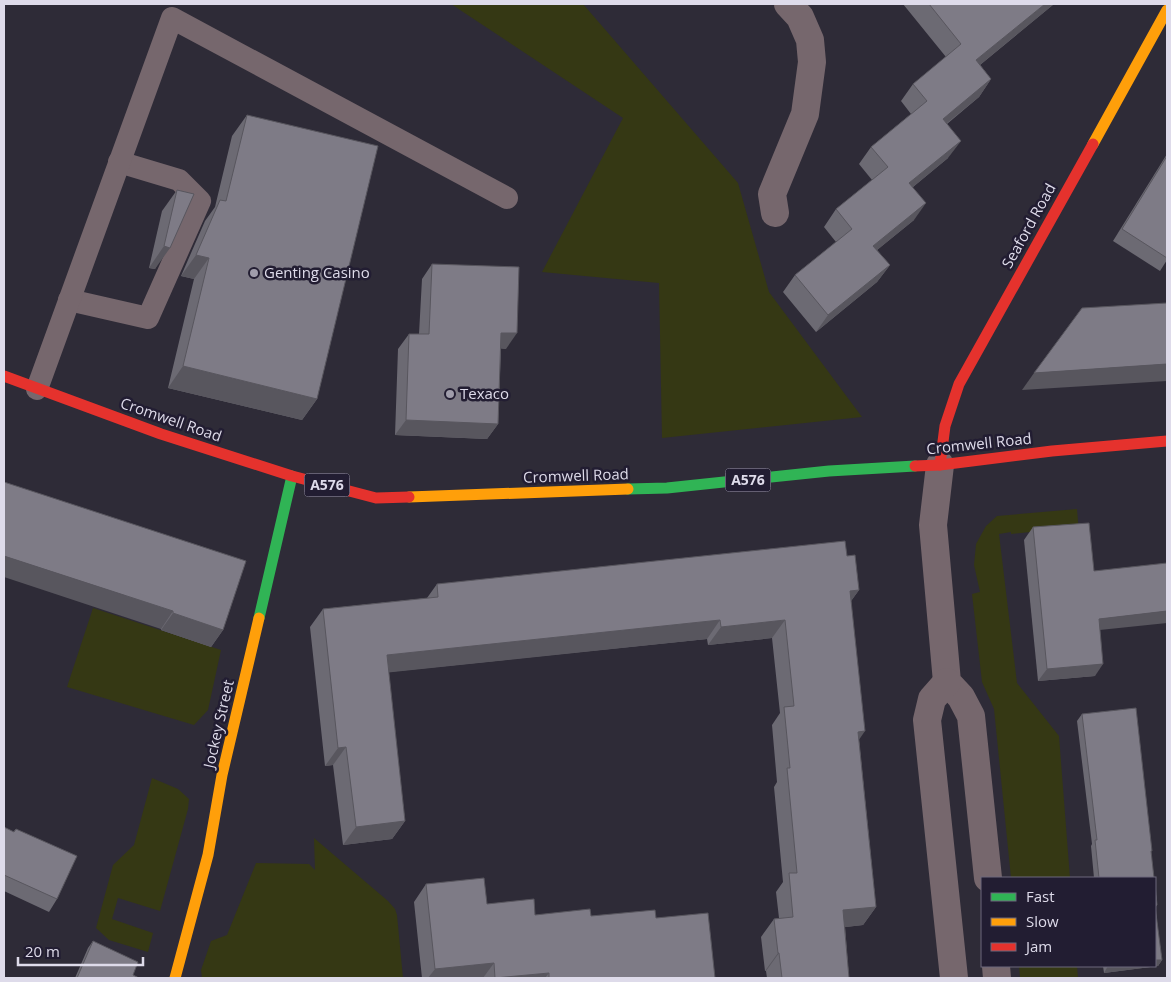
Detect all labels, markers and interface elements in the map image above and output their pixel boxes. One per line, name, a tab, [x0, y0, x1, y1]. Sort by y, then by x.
street label: Seaford Road	[997, 180, 1060, 271]
place label: Genting Casino	[264, 262, 370, 282]
marker: Genting Casino	[248, 267, 260, 279]
place label: Texaco	[460, 383, 509, 403]
marker: Texaco	[444, 388, 456, 400]
street label: Cromwell Road	[118, 392, 225, 446]
street label: Cromwell Road	[925, 428, 1033, 458]
street label: Cromwell Road	[523, 463, 629, 487]
road number: A576	[726, 468, 770, 492]
road number: A576	[304, 474, 350, 496]
street label: Jockey Street	[198, 678, 238, 772]
legend	[981, 877, 1156, 967]
text: Fast	[1026, 886, 1055, 906]
text: Slow	[1026, 911, 1059, 931]
scale bar	[18, 934, 142, 966]
text: Jam	[1024, 936, 1052, 956]
text: 20 m	[25, 941, 60, 961]

